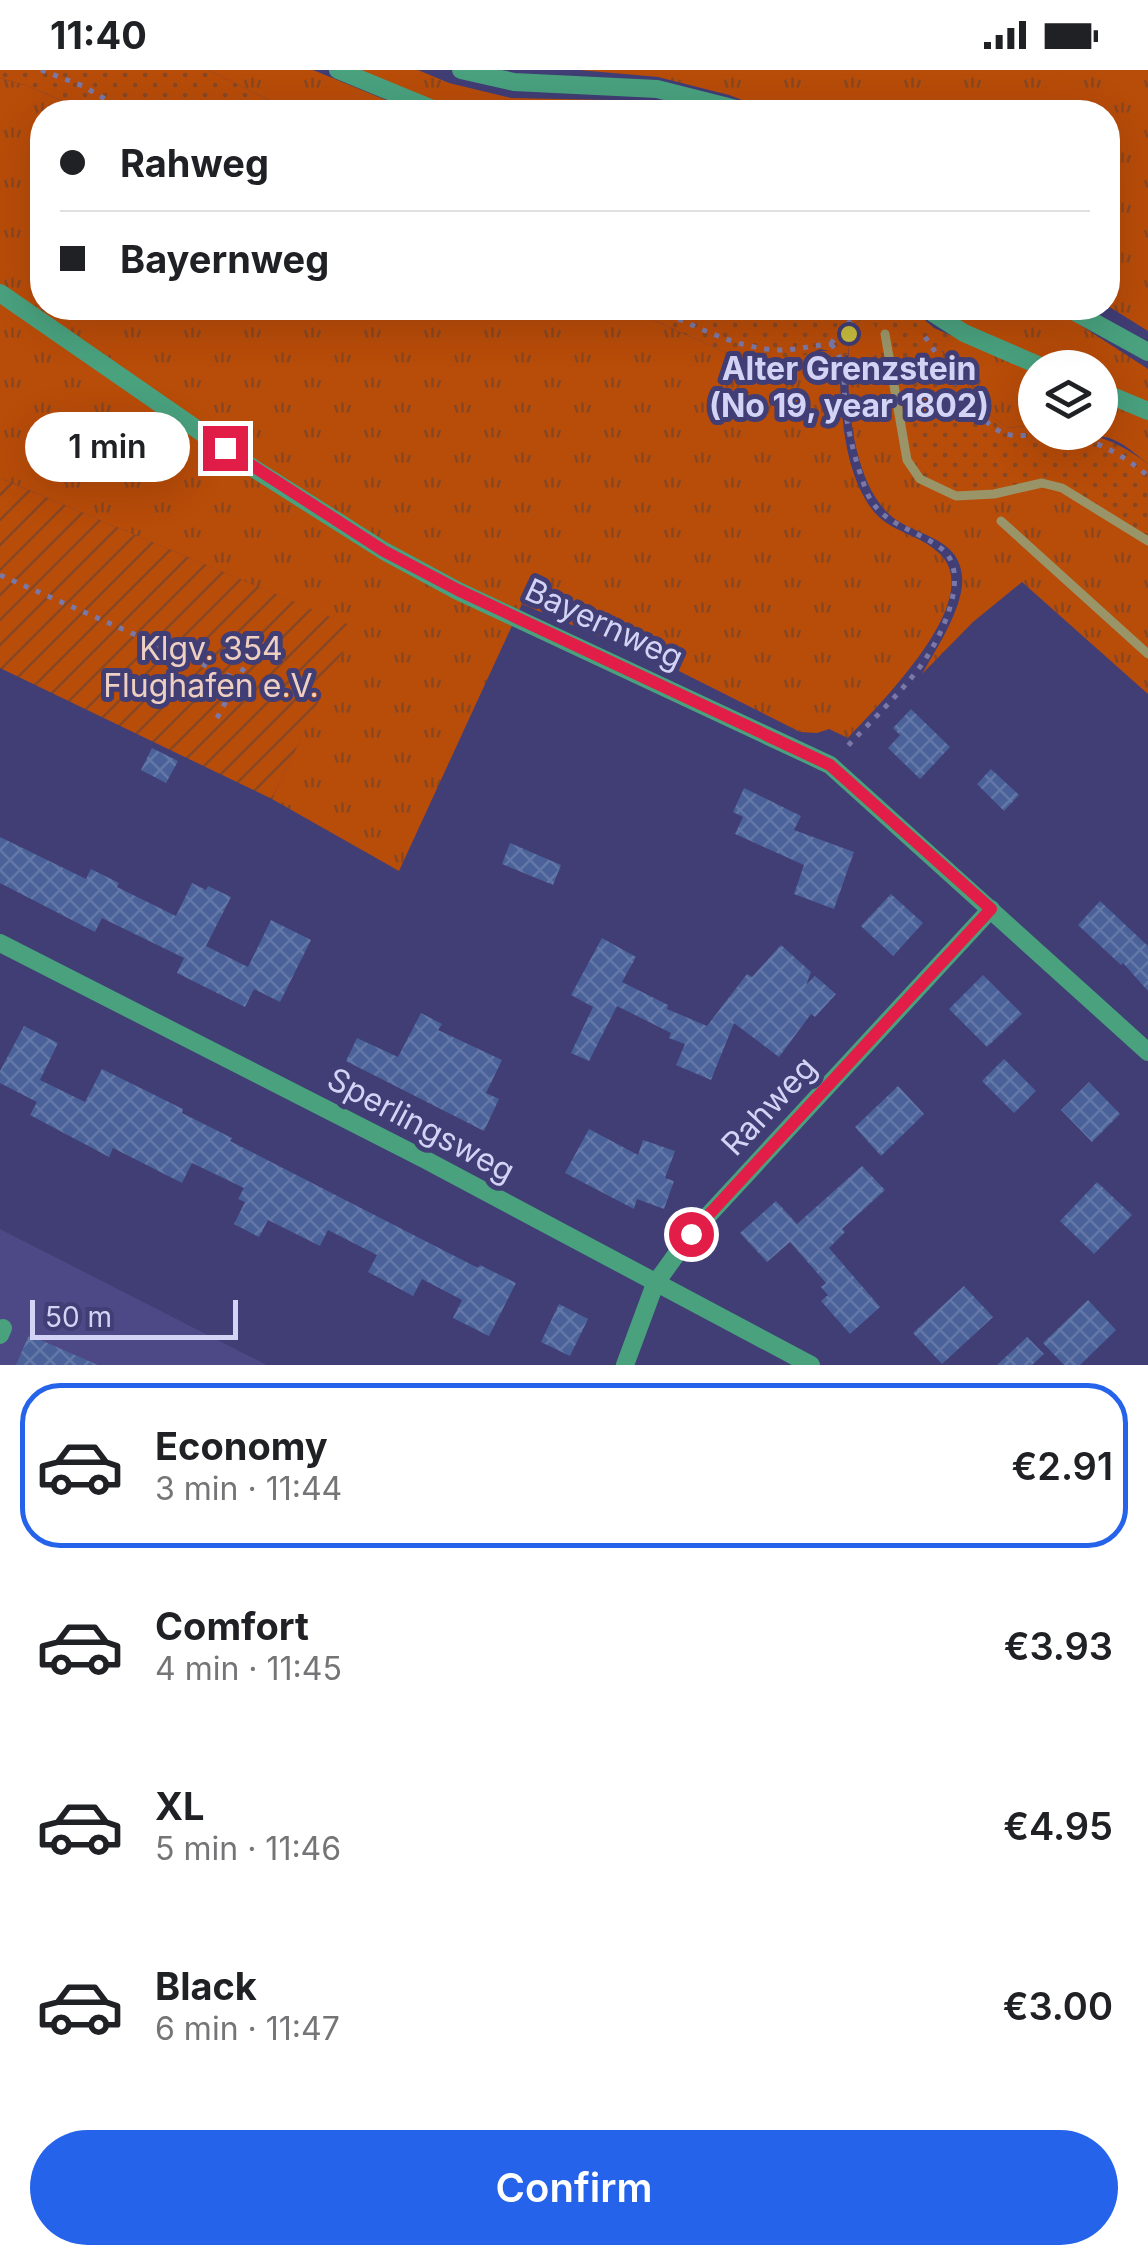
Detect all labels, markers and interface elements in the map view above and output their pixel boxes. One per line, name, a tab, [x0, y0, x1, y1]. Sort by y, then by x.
text: 11:40	[50, 12, 147, 58]
text: Rahweg	[120, 140, 269, 186]
text: Bayernweg	[120, 236, 329, 282]
marker: Alter Grenzstein (No 19, year 1802)	[838, 323, 860, 345]
place label: Alter Grenzstein (No 19, year 1802)	[709, 349, 989, 425]
map controls	[1018, 350, 1118, 450]
button: layers	[1018, 350, 1118, 450]
callout: 1 min	[25, 413, 190, 483]
route end	[203, 426, 248, 471]
text: 1 min	[68, 427, 147, 466]
street label: Bayernweg	[519, 570, 689, 677]
park label: Klgv. 354 Flughafen e.V.	[103, 629, 319, 705]
street label: Rahweg	[713, 1048, 824, 1163]
street label: Sperlingsweg	[321, 1059, 521, 1190]
route start	[669, 1212, 714, 1257]
scale bar	[30, 1295, 238, 1340]
text: 50 m	[45, 1300, 112, 1334]
icon: car	[35, 1421, 125, 1511]
text: Economy	[155, 1423, 328, 1469]
text: €2.91	[1011, 1443, 1113, 1489]
text: 3 min · 11:44	[155, 1469, 342, 1508]
icon: car	[35, 1601, 125, 1691]
text: Comfort	[155, 1603, 309, 1649]
text: €3.93	[1004, 1623, 1113, 1669]
text: 4 min · 11:45	[155, 1649, 342, 1688]
icon: car	[35, 1781, 125, 1871]
text: XL	[155, 1783, 205, 1829]
text: €4.95	[1003, 1803, 1113, 1849]
text: 5 min · 11:46	[155, 1829, 341, 1868]
icon: car	[35, 1961, 125, 2051]
text: Black	[155, 1963, 257, 2009]
text: €3.00	[1003, 1983, 1113, 2029]
text: 6 min · 11:47	[155, 2009, 340, 2048]
button: Confirm	[30, 2130, 1118, 2245]

